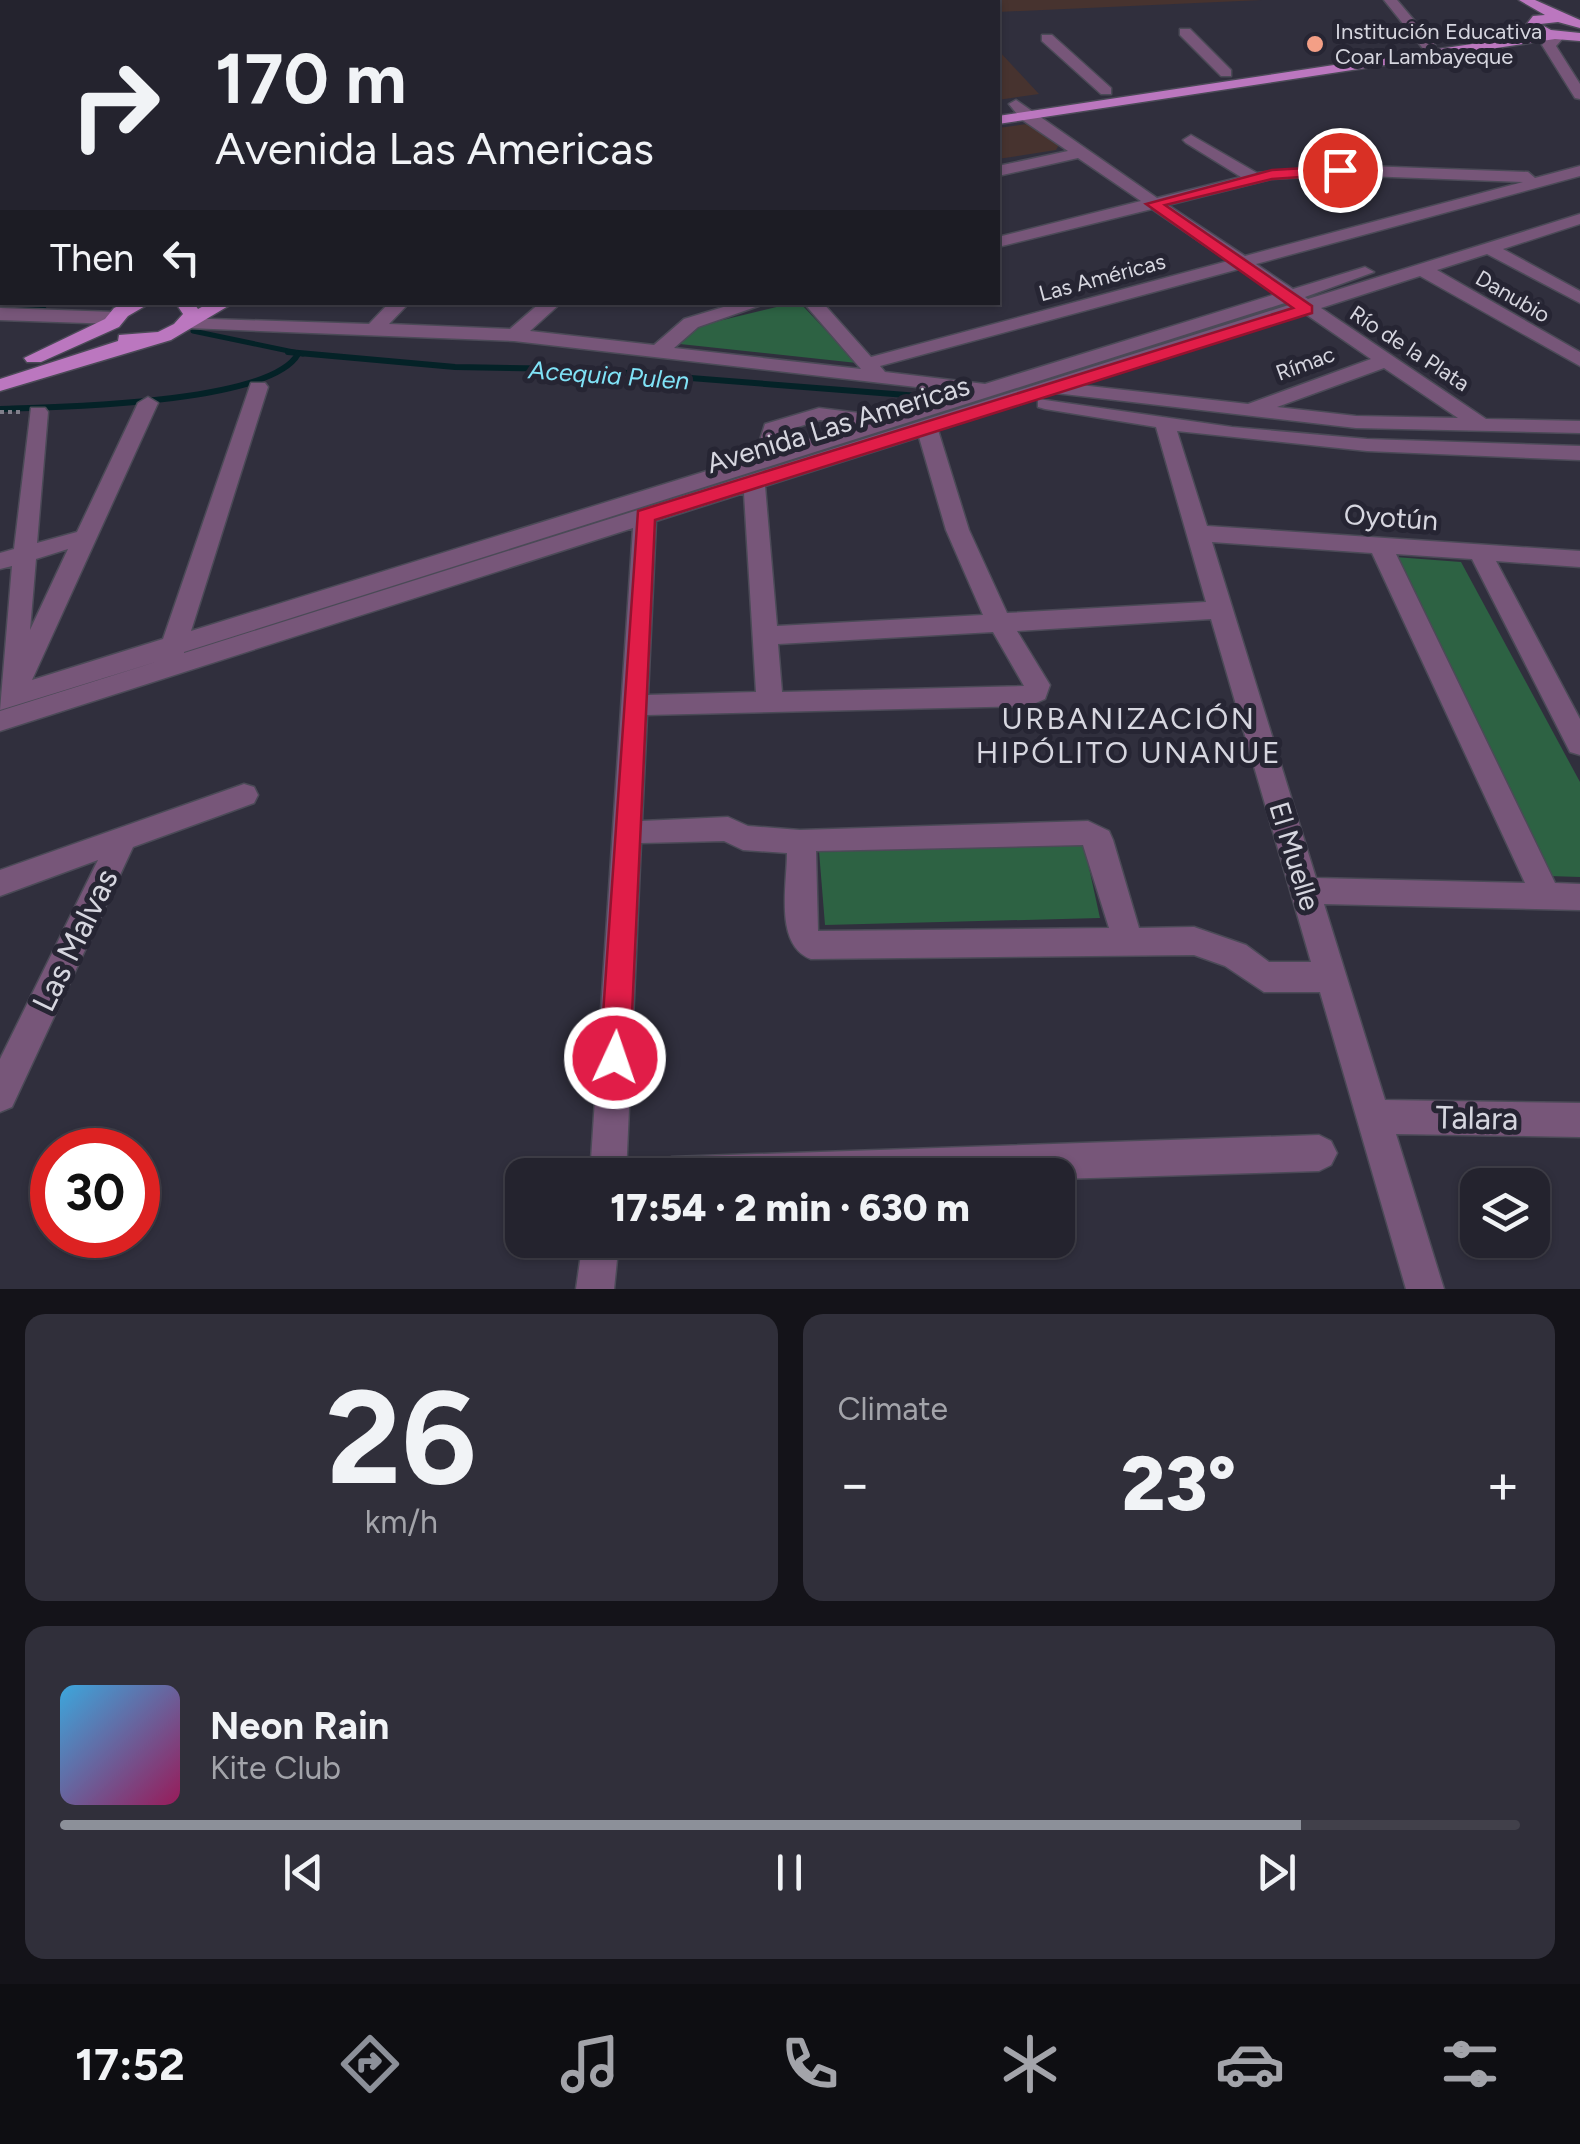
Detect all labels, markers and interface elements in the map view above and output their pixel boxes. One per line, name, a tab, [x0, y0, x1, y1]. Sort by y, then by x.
place label: Institución Educativa Coar Lambayeque	[1335, 18, 1542, 70]
marker: Institución Educativa Coar Lambayeque	[1304, 33, 1326, 55]
text: 170 m	[215, 36, 407, 121]
icon: right	[50, 40, 180, 170]
text: Avenida Las Americas	[215, 121, 654, 175]
pin	[1298, 128, 1383, 213]
icon: arrive	[1313, 143, 1368, 198]
icon: left	[154, 230, 209, 285]
text: Then	[50, 235, 134, 281]
street label: Las Américas	[1036, 248, 1168, 307]
street label: Danubio	[1471, 264, 1555, 329]
street label: Río de la Plata	[1345, 300, 1475, 397]
street label: Rímac	[1272, 340, 1338, 387]
water label: Acequia Pulen	[527, 354, 690, 396]
street label: Avenida Las Americas	[702, 368, 974, 480]
street label: Oyotún	[1343, 497, 1439, 537]
district label: URBANIZACIÓN HIPÓLITO UNANUE	[976, 700, 1282, 771]
street label: El Muelle	[1262, 798, 1328, 914]
street label: Las Malvas	[24, 863, 126, 1017]
position arrow	[563, 1006, 667, 1110]
street label: Talara	[1435, 1098, 1519, 1138]
speed limit sign: 30	[30, 1128, 160, 1258]
map controls	[1460, 1168, 1550, 1258]
button: layers	[1460, 1168, 1550, 1258]
text: 17:54 · 2 min · 630 m	[610, 1185, 970, 1231]
text: 26	[326, 1360, 477, 1516]
text: Climate	[838, 1390, 948, 1428]
text: 23°	[1121, 1439, 1236, 1529]
text: −	[838, 1451, 872, 1517]
text: +	[1486, 1451, 1520, 1517]
text: km/h	[365, 1503, 438, 1541]
text: Neon Rain	[210, 1703, 389, 1749]
text: Kite Club	[210, 1749, 341, 1787]
icon: previous	[276, 1845, 331, 1900]
icon: pause	[762, 1845, 817, 1900]
icon: next	[1249, 1845, 1304, 1900]
icon: directions	[335, 2029, 405, 2099]
icon: music	[555, 2029, 625, 2099]
icon: phone	[775, 2029, 845, 2099]
icon: climate	[995, 2029, 1065, 2099]
icon: car	[1215, 2029, 1285, 2099]
icon: filters	[1435, 2029, 1505, 2099]
text: 17:52	[75, 2037, 185, 2091]

